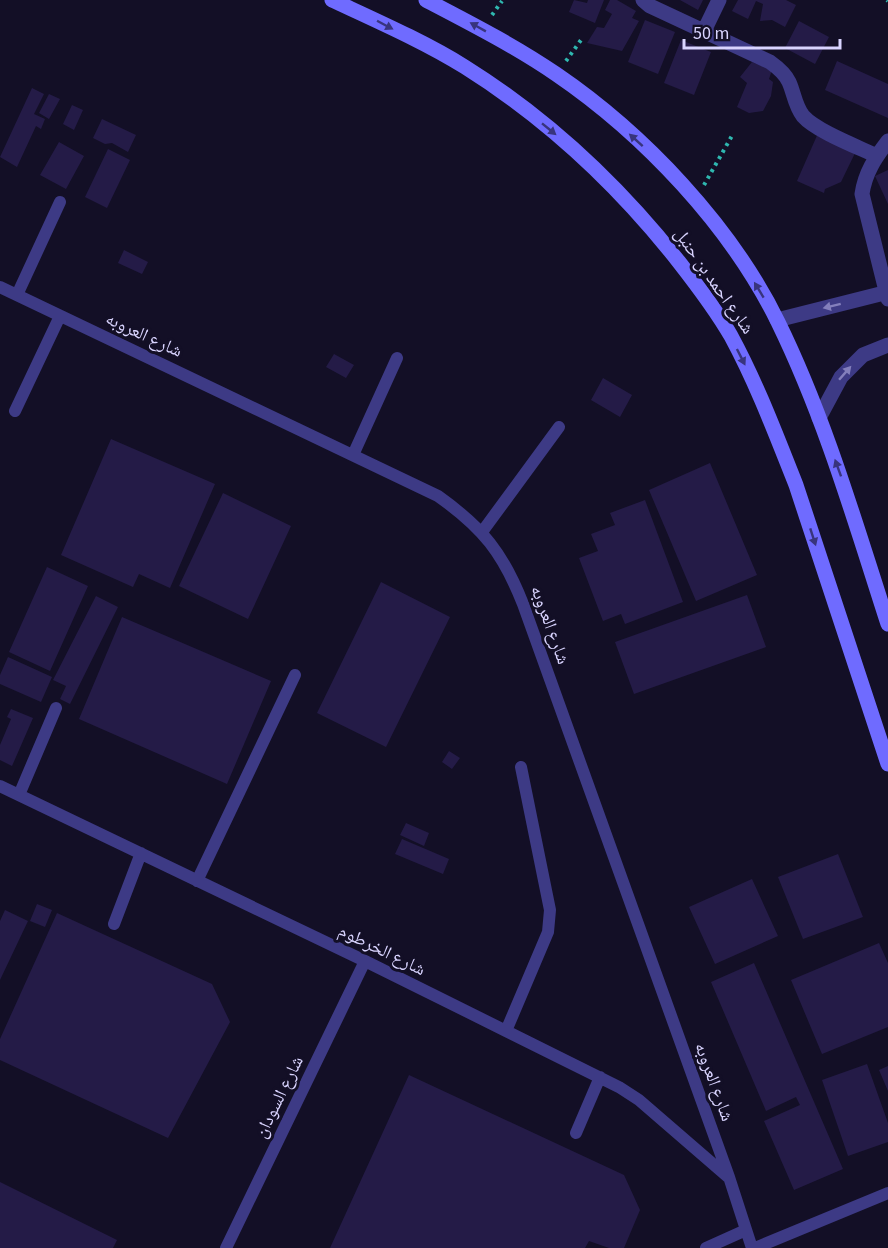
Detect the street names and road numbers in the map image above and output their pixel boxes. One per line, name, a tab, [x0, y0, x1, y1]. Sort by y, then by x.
street label: شارع احمد بن حنبل	[668, 223, 760, 339]
street label: شارع العروبه	[101, 306, 187, 364]
street label: شارع العروبه	[524, 582, 576, 668]
street label: شارع الخرطوم	[334, 918, 430, 982]
street label: شارع العروبه	[688, 1039, 740, 1125]
street label: شارع السودان	[248, 1052, 310, 1142]

